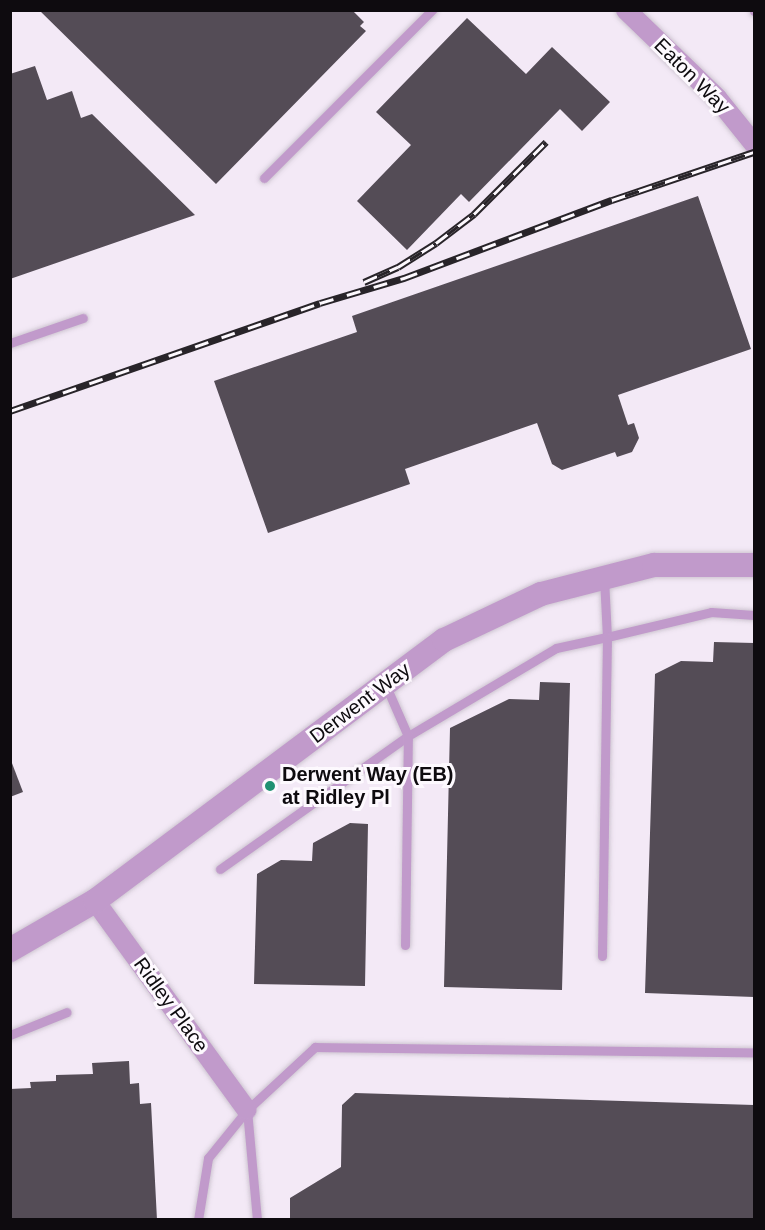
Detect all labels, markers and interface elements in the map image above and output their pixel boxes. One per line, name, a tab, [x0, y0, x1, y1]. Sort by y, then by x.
street label: Eaton Way	[649, 33, 735, 119]
street label: Derwent Way	[305, 658, 415, 748]
place label: Derwent Way (EB) at Ridley Pl	[282, 762, 454, 809]
marker: Derwent Way (EB) at Ridley Pl	[263, 779, 277, 793]
street label: Ridley Place	[129, 953, 213, 1057]

